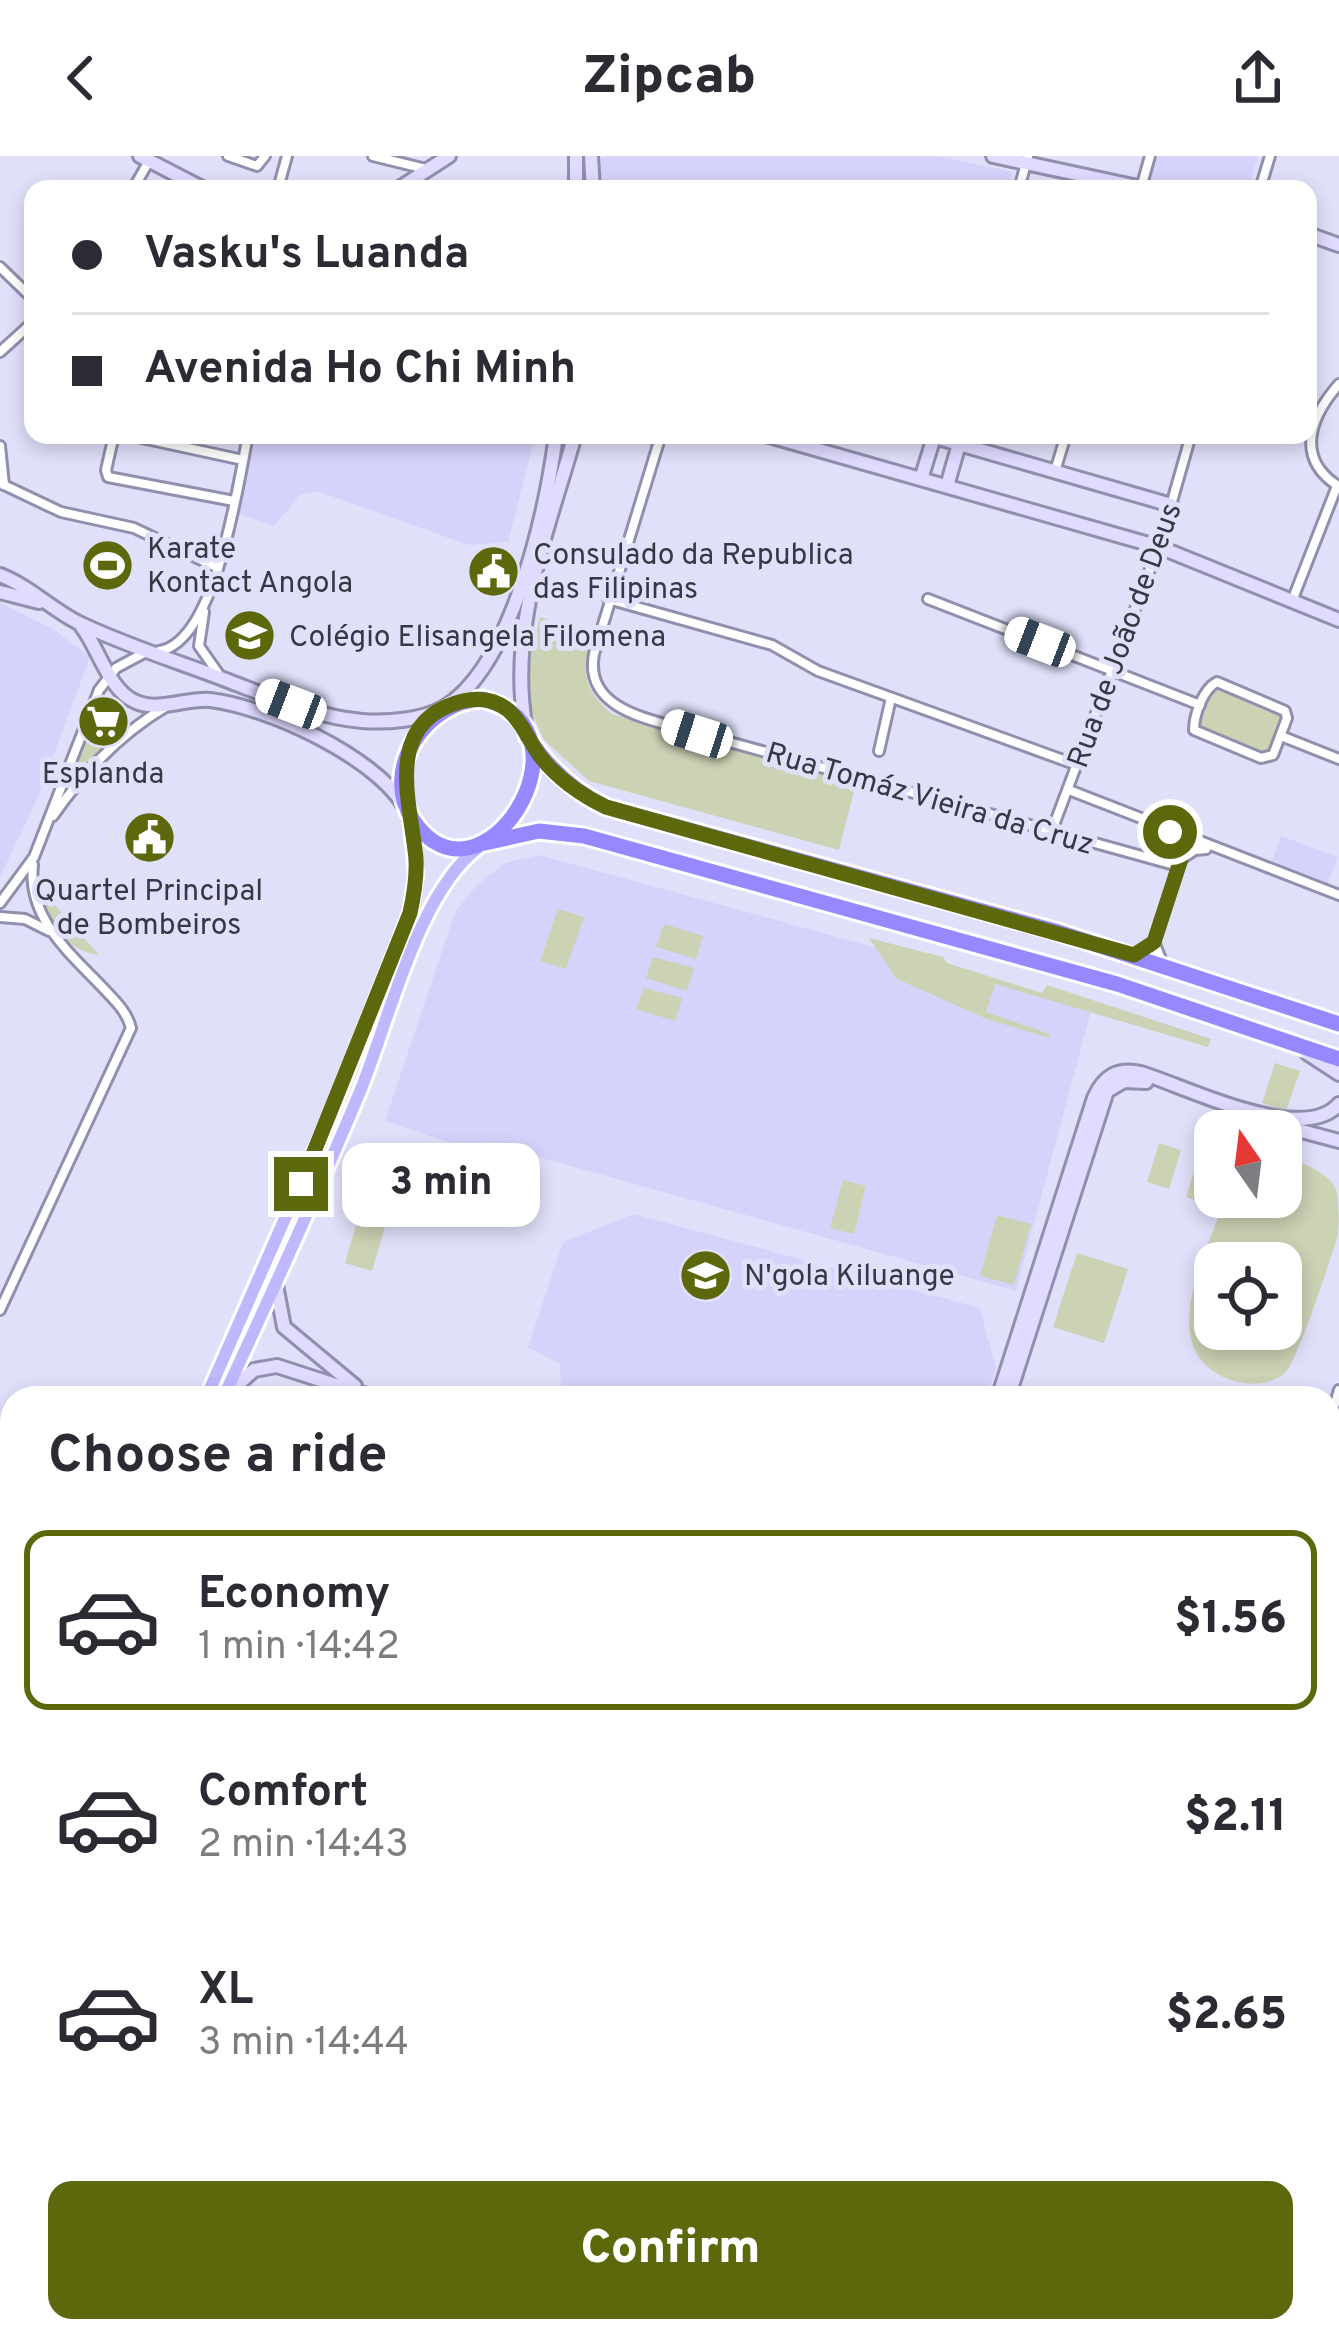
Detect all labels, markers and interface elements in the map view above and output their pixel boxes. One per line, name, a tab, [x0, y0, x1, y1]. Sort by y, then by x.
text: Zipcab	[583, 44, 756, 113]
icon: back	[48, 45, 114, 111]
icon: share	[1225, 45, 1291, 111]
text: Vasku's Luanda	[144, 227, 469, 284]
text: Avenida Ho Chi Minh	[144, 342, 576, 399]
street label: Rua de João de Deus	[1061, 498, 1192, 773]
place label: Karate Kontact Angola	[147, 532, 353, 603]
sports icon: Karate Kontact Angola	[80, 537, 136, 593]
place label: Consulado da Republica das Filipinas	[533, 538, 853, 609]
public building icon: Consulado da Republica das Filipinas	[466, 543, 522, 599]
school or university icon: Colégio Elisangela Filomena	[222, 608, 278, 664]
car	[1000, 612, 1080, 672]
place label: Colégio Elisangela Filomena	[289, 620, 666, 657]
car	[251, 674, 331, 734]
supermarket icon: Esplanda	[75, 693, 131, 749]
car	[657, 706, 737, 762]
street label: Rua Tomáz Vieira da Cruz	[761, 736, 1097, 865]
place label: Esplanda	[42, 757, 164, 794]
route start	[1143, 805, 1197, 859]
public building icon: Quartel Principal de Bombeiros	[121, 810, 177, 866]
place label: Quartel Principal de Bombeiros	[35, 874, 263, 945]
north arrow	[1194, 1110, 1302, 1218]
map controls	[1194, 1110, 1302, 1350]
callout: 3 min	[343, 1142, 541, 1226]
route end	[274, 1157, 328, 1211]
text: 3 min	[390, 1160, 492, 1209]
button: locate	[1194, 1242, 1302, 1350]
school or university icon: N'gola Kiluange	[677, 1247, 733, 1303]
place label: N'gola Kiluange	[744, 1259, 955, 1296]
text: Choose a ride	[48, 1423, 388, 1492]
icon: car	[54, 1566, 162, 1674]
text: Economy	[198, 1567, 390, 1624]
text: $1.56	[1174, 1592, 1287, 1649]
text: 1 min · 14:42	[198, 1624, 400, 1673]
icon: car	[54, 1764, 162, 1872]
text: Comfort	[198, 1765, 368, 1822]
text: $2.11	[1184, 1790, 1287, 1847]
text: 2 min · 14:43	[198, 1822, 409, 1871]
icon: car	[54, 1962, 162, 2070]
text: XL	[198, 1963, 253, 2020]
text: $2.65	[1166, 1988, 1287, 2045]
text: 3 min · 14:44	[198, 2020, 409, 2069]
button: Confirm	[48, 2181, 1293, 2319]

